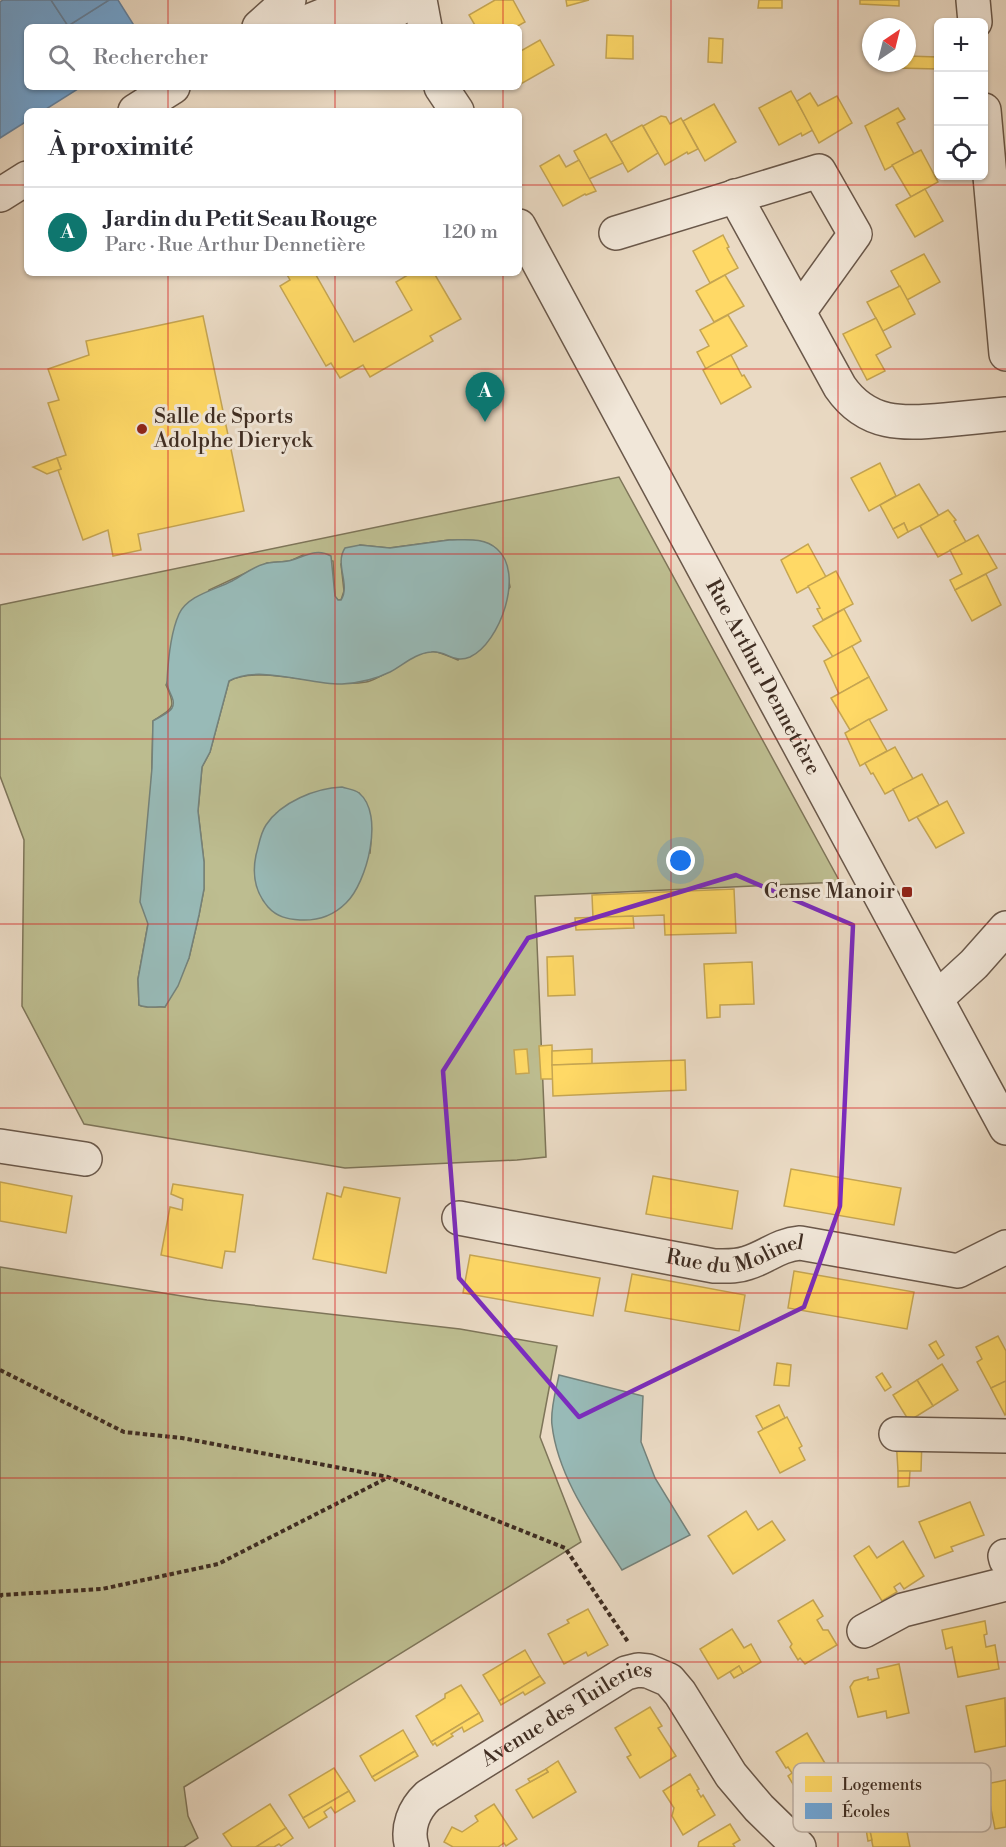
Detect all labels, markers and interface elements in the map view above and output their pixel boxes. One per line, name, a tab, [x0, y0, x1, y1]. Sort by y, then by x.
north arrow	[862, 18, 916, 72]
map controls	[934, 18, 988, 180]
button: +	[934, 18, 988, 72]
search box	[24, 24, 522, 90]
icon: search	[45, 41, 78, 74]
text: Rechercher	[93, 44, 208, 71]
button: −	[934, 72, 988, 126]
button: locate	[934, 126, 988, 180]
text: À proximité	[48, 131, 193, 163]
text: Jardin du Petit Seau Rouge	[105, 206, 377, 233]
text: A	[60, 220, 75, 245]
text: 120 m	[443, 220, 498, 245]
text: Parc · Rue Arthur Dennetière	[105, 233, 366, 258]
pin: A	[466, 372, 504, 422]
place label: Salle de Sports Adolphe Dieryck	[153, 404, 314, 454]
marker: Salle de Sports Adolphe Dieryck	[135, 422, 149, 436]
street label: Rue Arthur Dennetière	[699, 575, 826, 780]
your location	[666, 846, 695, 875]
place label: Cense Manoir	[764, 879, 895, 905]
marker: Cense Manoir	[900, 885, 914, 899]
street label: Rue du Molinel	[664, 1230, 806, 1280]
street label: Avenue des Tuileries	[476, 1656, 654, 1773]
legend	[793, 1763, 991, 1832]
text: Logements	[842, 1775, 922, 1795]
text: Écoles	[842, 1800, 890, 1822]

